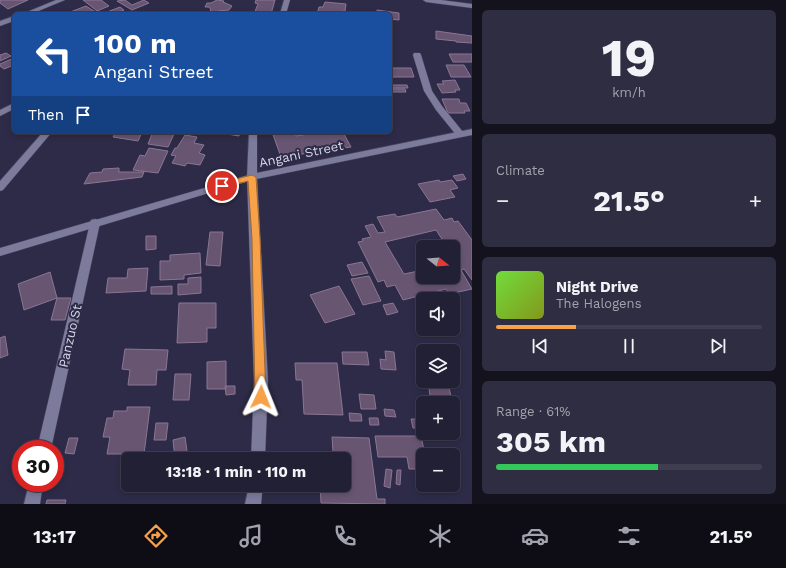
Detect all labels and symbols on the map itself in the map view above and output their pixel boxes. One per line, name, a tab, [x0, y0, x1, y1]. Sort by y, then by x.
street label: Angani Street	[257, 138, 345, 170]
pin	[205, 169, 239, 203]
north arrow	[416, 240, 460, 284]
street label: Panzuo St	[55, 302, 85, 369]
position arrow	[240, 376, 282, 418]
speed limit sign: 30	[12, 440, 64, 492]

